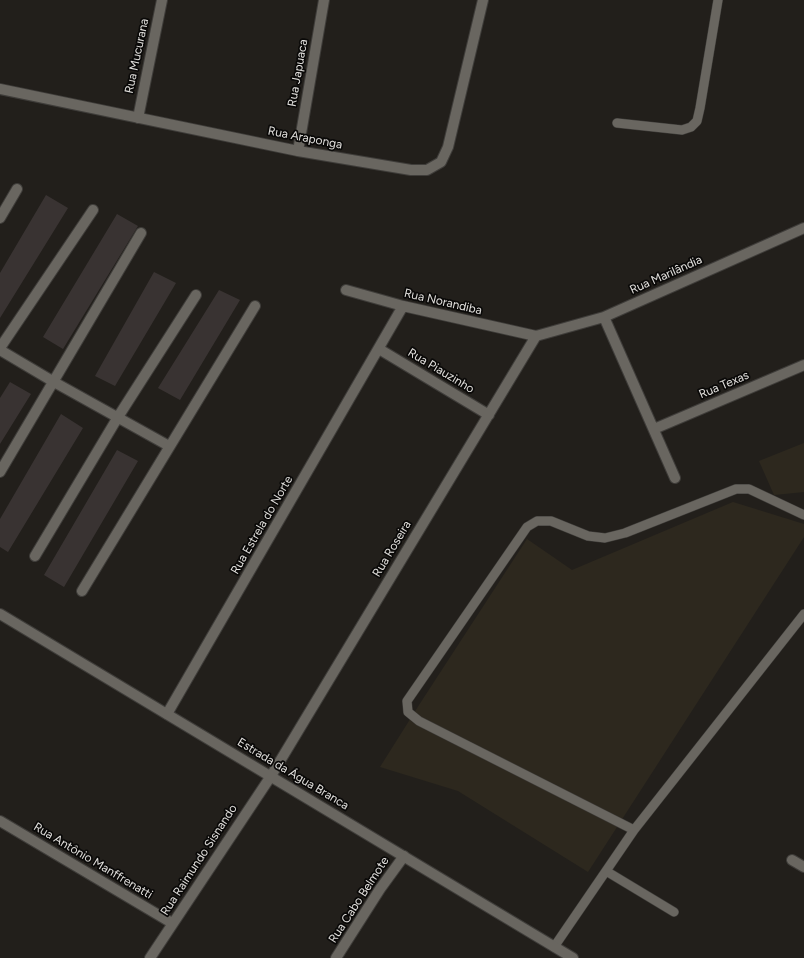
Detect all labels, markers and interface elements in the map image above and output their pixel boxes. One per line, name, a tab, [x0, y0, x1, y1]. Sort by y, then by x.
street label: Rua Mucurana	[122, 17, 152, 95]
street label: Rua Japuaca	[285, 38, 311, 108]
street label: Rua Araponga	[267, 124, 343, 152]
street label: Rua Marilândia	[628, 253, 704, 297]
street label: Rua Norandiba	[403, 286, 483, 318]
street label: Rua Piauzinho	[405, 346, 477, 396]
street label: Rua Texas	[697, 368, 751, 402]
street label: Rua Estrela do Norte	[228, 473, 296, 577]
street label: Rua Roseira	[370, 518, 414, 580]
street label: Estrada da Água Branca	[235, 735, 351, 813]
street label: Rua Raimundo Sisnando	[158, 802, 240, 918]
street label: Rua Antônio Manffrenatti	[31, 820, 155, 902]
street label: Rua Cabo Belmote	[326, 854, 392, 946]

